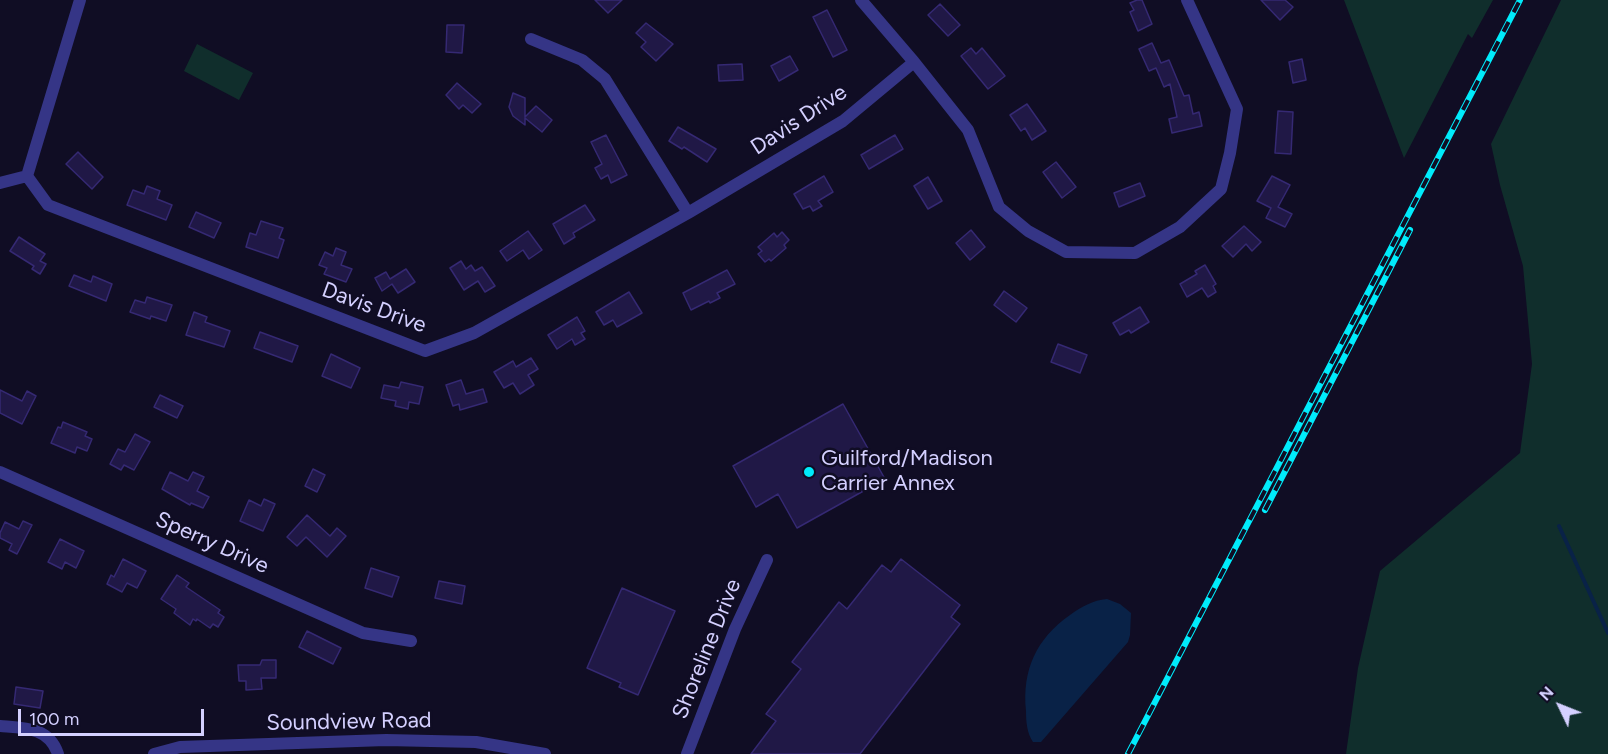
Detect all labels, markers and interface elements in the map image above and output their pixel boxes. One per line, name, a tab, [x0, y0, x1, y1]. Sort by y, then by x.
street label: Davis Drive	[746, 79, 852, 161]
street label: Davis Drive	[318, 277, 430, 339]
place label: Guilford/Madison Carrier Annex	[821, 446, 993, 498]
marker: Guilford/Madison Carrier Annex	[802, 465, 816, 479]
street label: Sperry Drive	[151, 506, 273, 580]
street label: Shoreline Drive	[667, 575, 747, 723]
north arrow	[1530, 676, 1590, 736]
text: N	[1535, 682, 1558, 704]
scale bar	[21, 697, 207, 735]
street label: Soundview Road	[266, 707, 432, 737]
text: 100 m	[29, 708, 79, 730]

